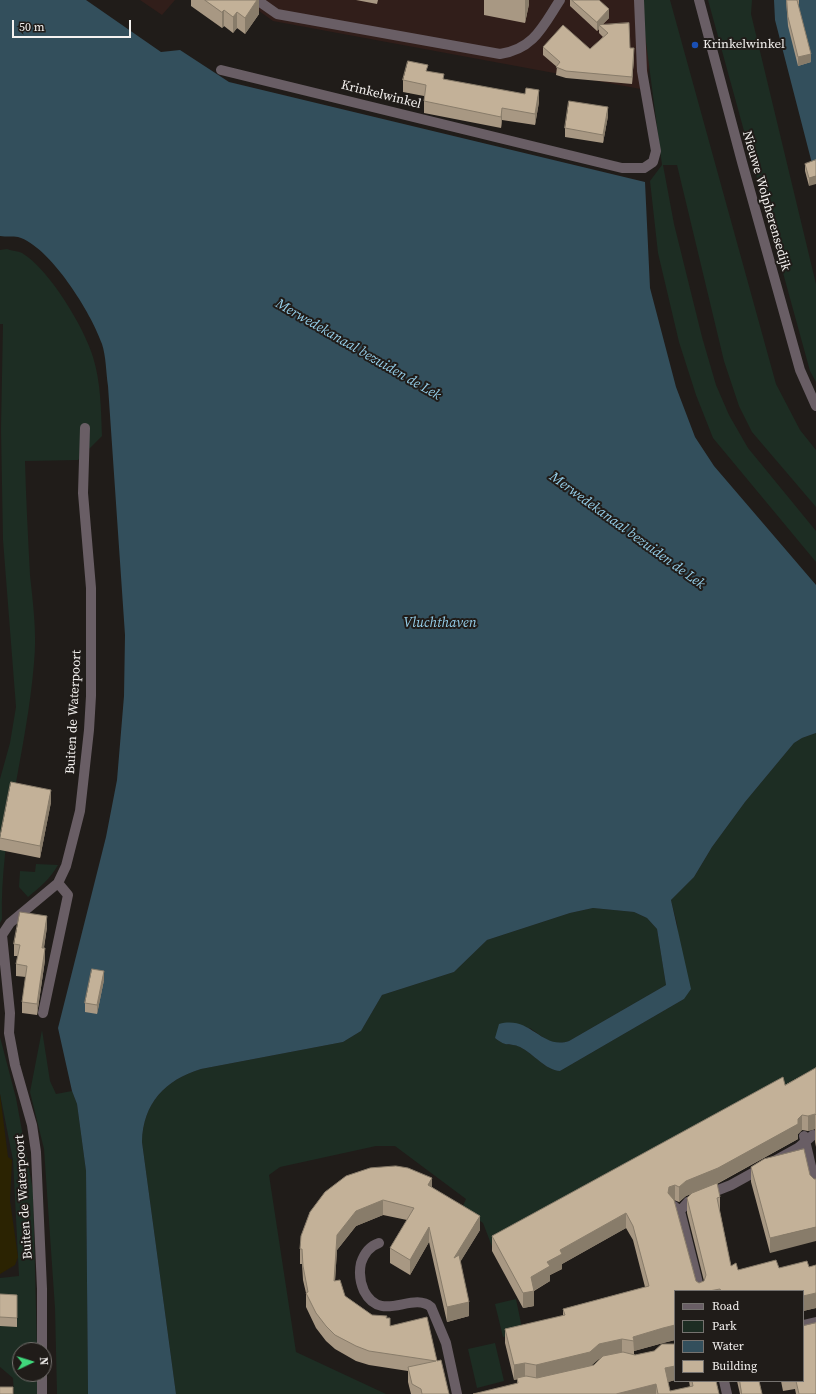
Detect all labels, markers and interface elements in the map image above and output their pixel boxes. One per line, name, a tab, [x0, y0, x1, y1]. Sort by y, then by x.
scale bar	[14, 12, 133, 38]
text: 50 m	[19, 19, 45, 35]
place label: Krinkelwinkel	[703, 37, 785, 53]
marker: Krinkelwinkel	[690, 40, 700, 50]
street label: Krinkelwinkel	[339, 78, 423, 112]
street label: Nieuwe Wolpherensedijk	[739, 129, 793, 273]
water label: Merwedekanaal bezuiden de Lek	[272, 296, 444, 404]
water label: Merwedekanaal bezuiden de Lek	[546, 469, 708, 593]
water label: Vluchthaven	[403, 615, 477, 631]
street label: Buiten de Waterpoort	[63, 649, 85, 775]
street label: Buiten de Waterpoort	[12, 1134, 36, 1260]
legend	[674, 1290, 804, 1382]
text: Road	[712, 1298, 739, 1314]
text: Park	[712, 1318, 737, 1334]
text: Water	[712, 1338, 744, 1354]
north arrow	[12, 1342, 52, 1382]
text: N	[36, 1357, 51, 1366]
text: Building	[712, 1358, 757, 1374]

